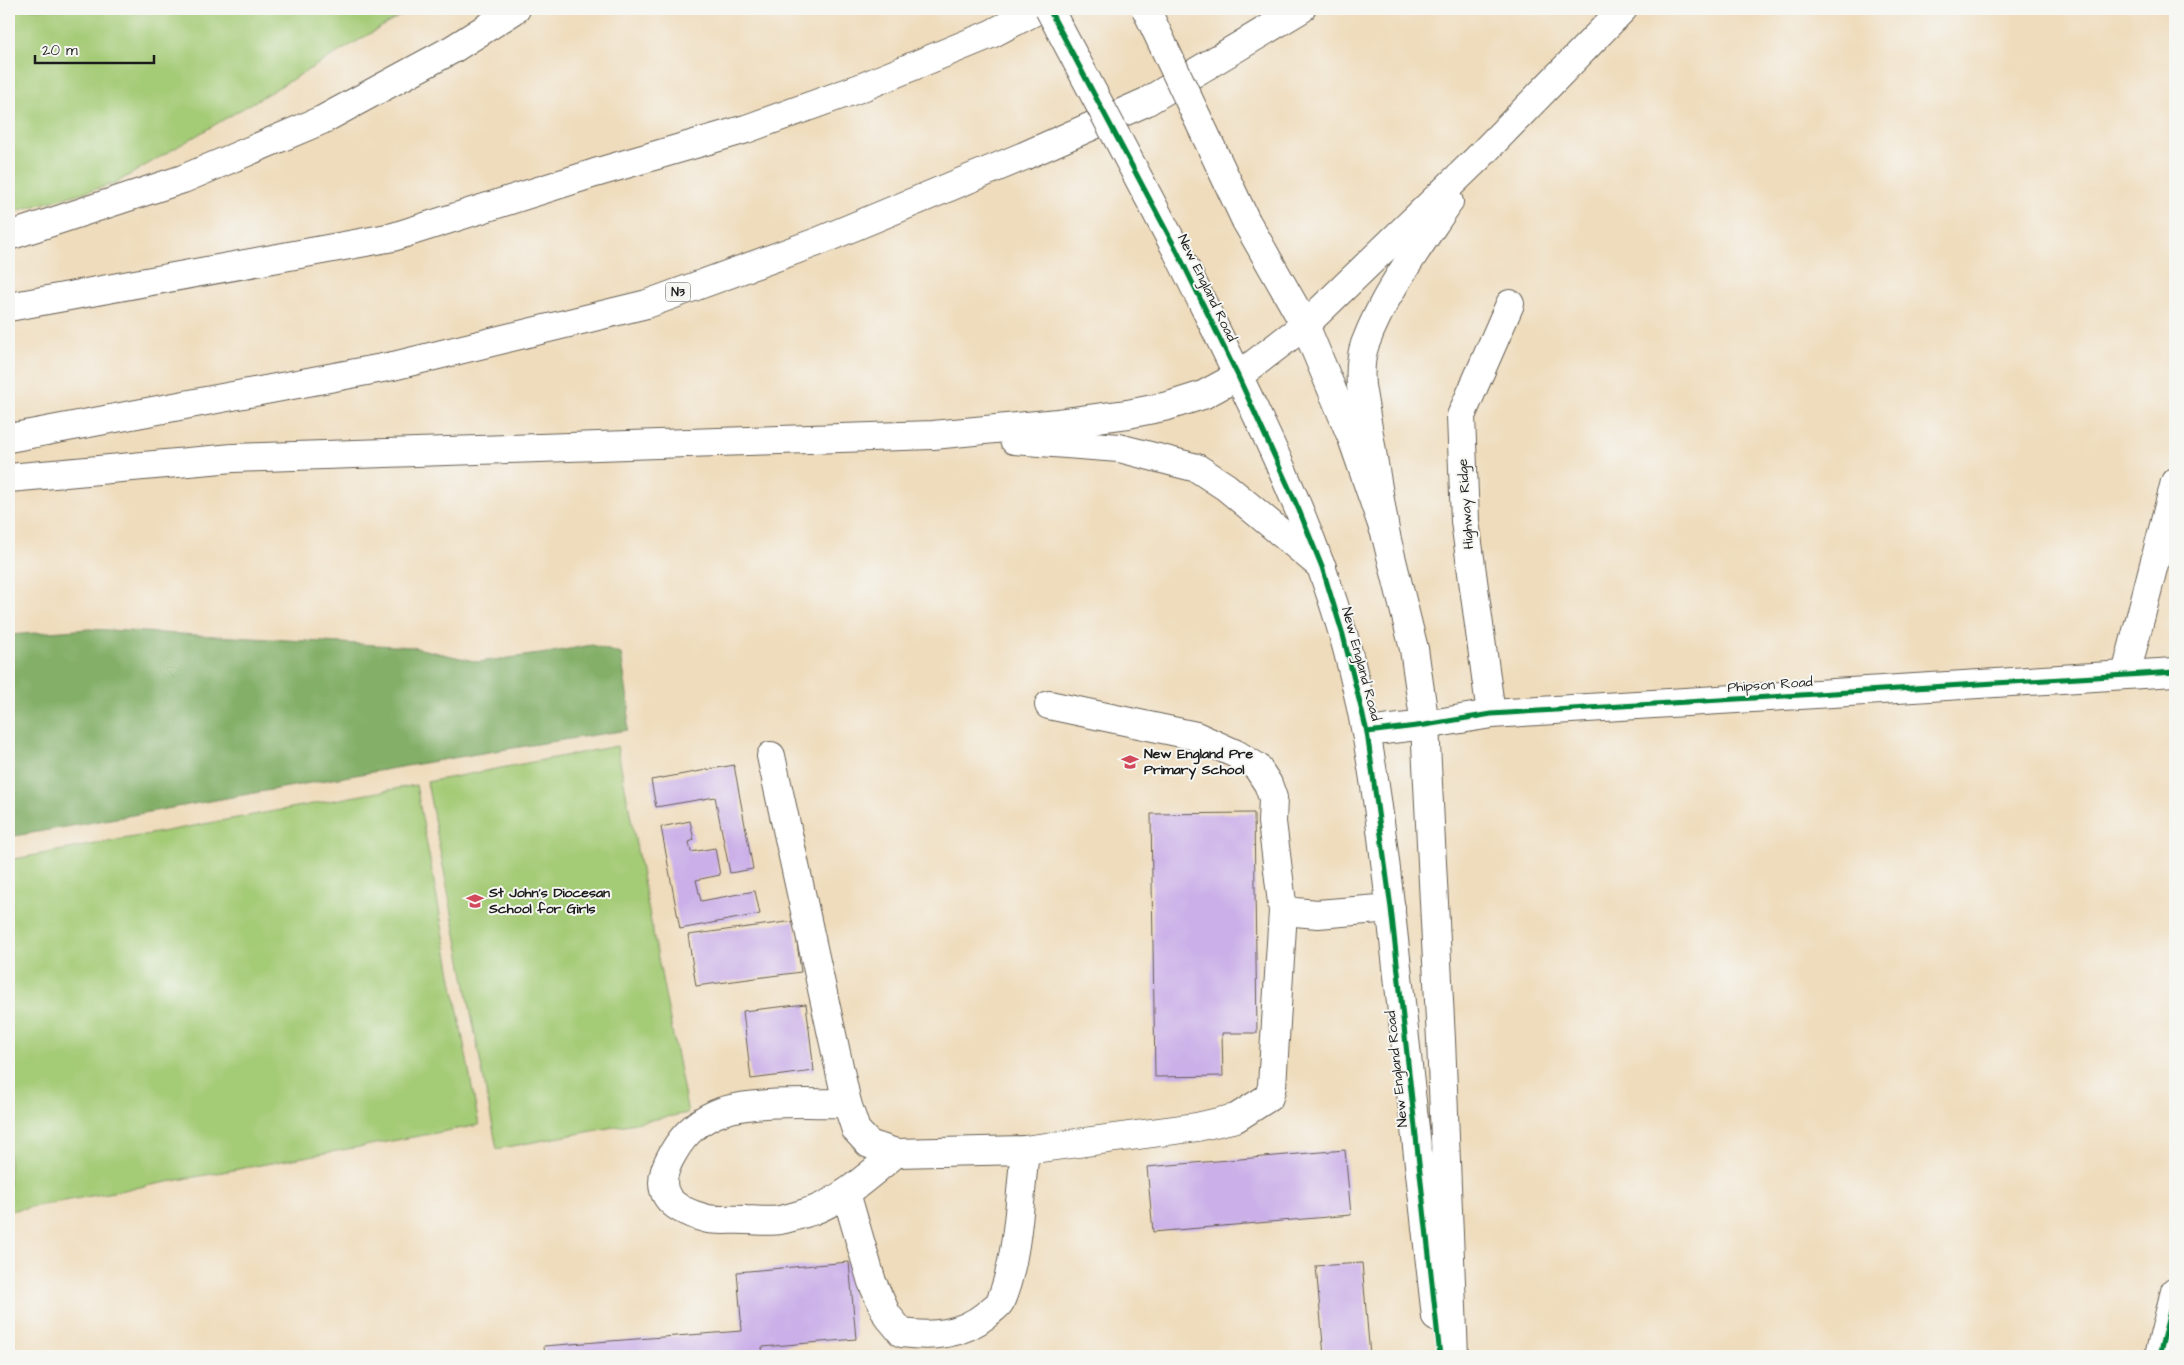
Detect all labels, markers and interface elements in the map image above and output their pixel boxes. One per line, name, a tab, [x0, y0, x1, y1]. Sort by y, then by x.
scale bar	[35, 32, 154, 64]
text: 20 m	[42, 40, 78, 61]
street label: New England Road	[1172, 231, 1242, 345]
road number: N3	[666, 282, 690, 302]
street label: Highway Ridge	[1453, 458, 1479, 550]
street label: New England Road	[1336, 605, 1386, 723]
street label: Phipson Road	[1727, 672, 1813, 698]
place label: New England Pre Primary School	[1144, 744, 1254, 780]
school or university icon: New England Pre Primary School	[1120, 752, 1140, 772]
place label: St John's Diocesan School for Girls	[488, 883, 610, 919]
school or university icon: St John's Diocesan School for Girls	[465, 891, 485, 911]
street label: New England Road	[1381, 1010, 1413, 1128]

